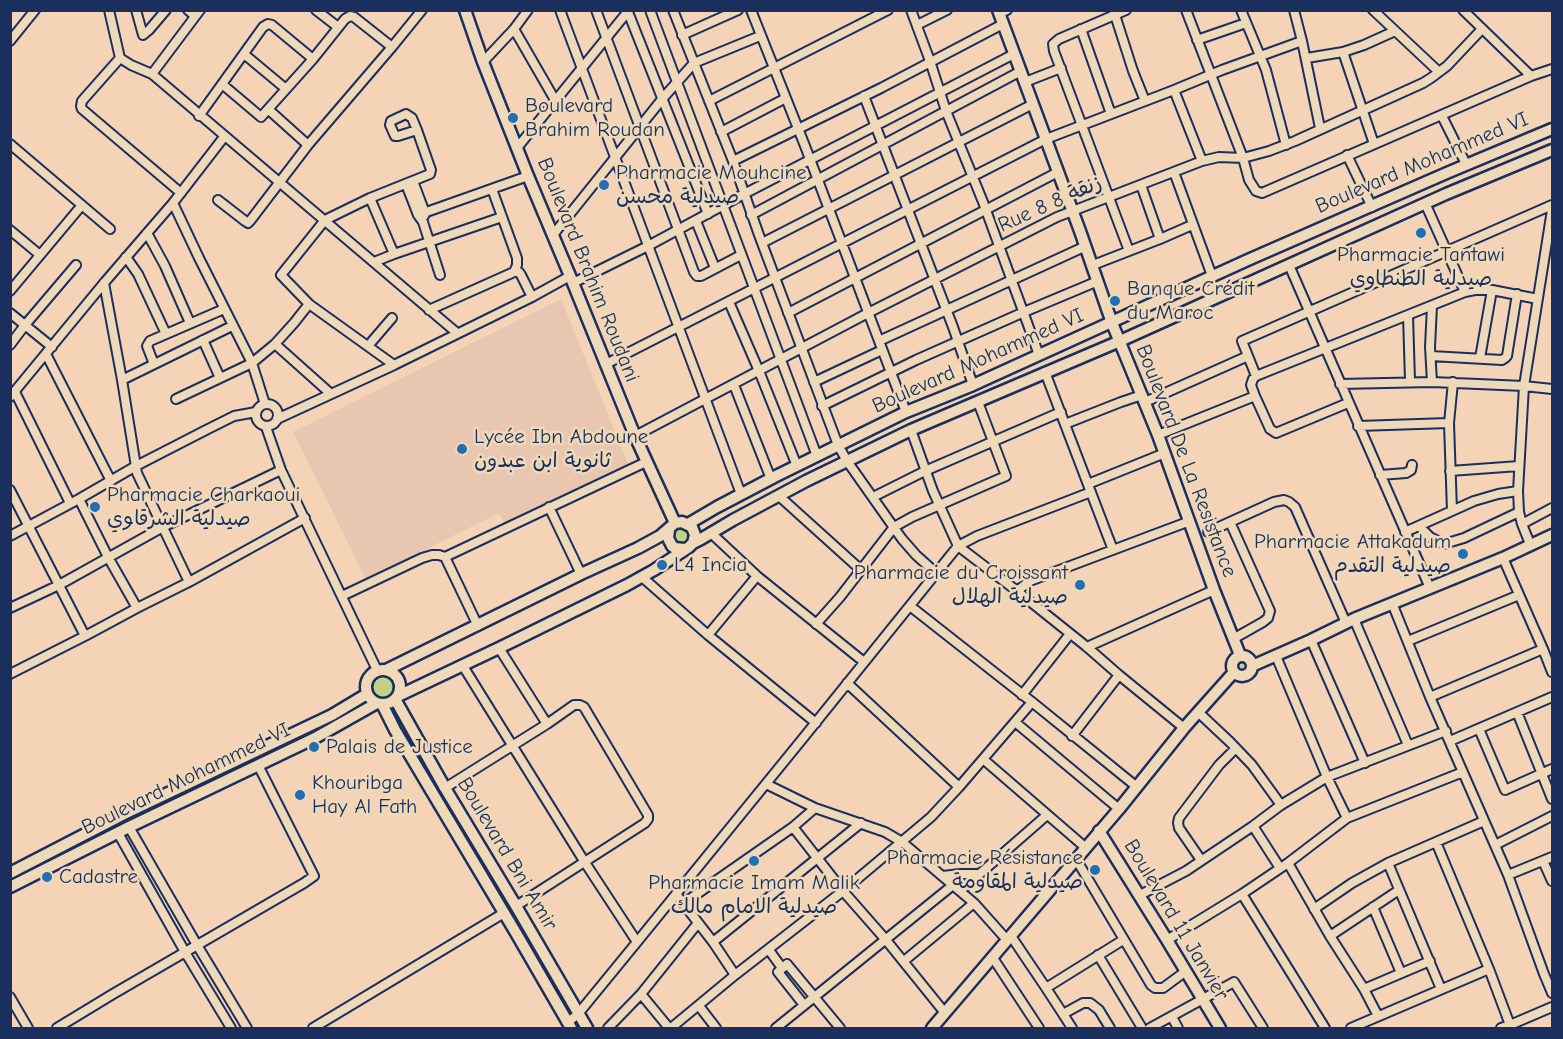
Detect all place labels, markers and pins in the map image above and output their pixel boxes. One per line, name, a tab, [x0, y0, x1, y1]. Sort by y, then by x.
place label: Boulevard Brahim Roudan	[525, 93, 665, 143]
marker: Boulevard Brahim Roudan	[506, 111, 520, 125]
place label: Pharmacie Mouhcine صيدلية محسن	[616, 160, 807, 210]
marker: Pharmacie Mouhcine صيدلية محسن	[597, 178, 611, 192]
marker: Pharmacie Tantawi صيدلية الطنطاوي	[1414, 226, 1428, 240]
place label: Pharmacie Tantawi صيدلية الطنطاوي	[1337, 242, 1505, 292]
place label: Banque Crédit du Maroc	[1127, 276, 1255, 326]
marker: Banque Crédit du Maroc	[1108, 294, 1122, 308]
place label: Lycée Ibn Abdoune ثانوية ابن عبدون	[474, 424, 648, 474]
marker: Lycée Ibn Abdoune ثانوية ابن عبدون	[455, 442, 469, 456]
place label: Pharmacie Charkaoui صيدلية الشرقاوي	[107, 482, 300, 532]
marker: Pharmacie Charkaoui صيدلية الشرقاوي	[88, 500, 102, 514]
place label: Pharmacie Attakadum صيدلية التقدم	[1254, 529, 1451, 579]
marker: Pharmacie Attakadum صيدلية التقدم	[1456, 547, 1470, 561]
place label: L4 Incia	[674, 552, 747, 578]
marker: L4 Incia	[655, 558, 669, 572]
place label: Pharmacie du Croissant صيدلية الهلال	[854, 560, 1068, 610]
marker: Pharmacie du Croissant صيدلية الهلال	[1073, 578, 1087, 592]
place label: Palais de Justice	[326, 734, 473, 760]
marker: Palais de Justice	[307, 740, 321, 754]
place label: Khouribga Hay Al Fath	[312, 770, 417, 820]
marker: Khouribga Hay Al Fath	[293, 788, 307, 802]
place label: Pharmacie Résistance صيدلية المقاومة	[887, 845, 1083, 895]
marker: Pharmacie Imam Malik صيدلية الامام مالك	[747, 854, 761, 868]
marker: Pharmacie Résistance صيدلية المقاومة	[1088, 863, 1102, 877]
place label: Cadastre	[59, 864, 138, 890]
marker: Cadastre	[40, 870, 54, 884]
place label: Pharmacie Imam Malik صيدلية الامام مالك	[648, 870, 860, 920]

